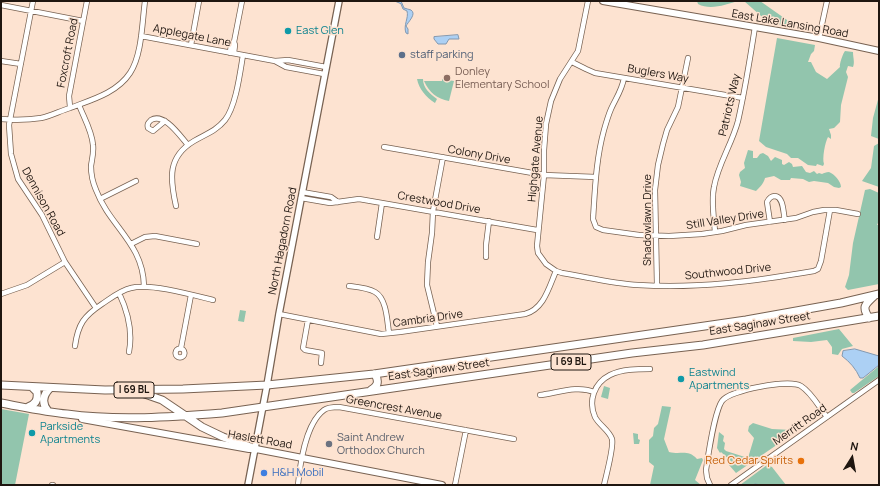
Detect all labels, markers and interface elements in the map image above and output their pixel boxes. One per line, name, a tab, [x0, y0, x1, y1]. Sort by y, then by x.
street label: East Lake Lansing Road	[731, 7, 849, 41]
street label: Foxcroft Road	[55, 17, 81, 89]
street label: Applegate Lane	[152, 22, 232, 50]
place label: East Glen	[296, 24, 344, 38]
marker: East Glen	[283, 26, 293, 36]
place label: staff parking	[410, 48, 473, 62]
marker: staff parking	[397, 50, 407, 60]
street label: Buglers Way	[626, 62, 690, 86]
place label: Donley Elementary School	[455, 65, 550, 91]
street label: Patriots Way	[716, 72, 744, 138]
marker: Donley Elementary School	[442, 73, 452, 83]
street label: Highgate Avenue	[526, 115, 546, 203]
street label: Colony Drive	[447, 143, 511, 167]
street label: Dennison Road	[19, 165, 67, 239]
street label: Shadowlawn Drive	[641, 174, 655, 266]
street label: North Hagadorn Road	[266, 186, 300, 296]
street label: Crestwood Drive	[396, 189, 482, 217]
street label: Still Valley Drive	[685, 207, 765, 233]
street label: Southwood Drive	[684, 261, 772, 283]
street label: Cambria Drive	[392, 308, 464, 330]
street label: East Saginaw Street	[709, 309, 811, 339]
road number: I 69 BL	[551, 354, 591, 370]
street label: East Saginaw Street	[388, 356, 490, 384]
place label: Eastwind Apartments	[689, 366, 749, 392]
marker: Eastwind Apartments	[676, 374, 686, 384]
road number: I 69 BL	[114, 382, 154, 398]
street label: Greencrest Avenue	[345, 393, 443, 423]
street label: Merritt Road	[771, 402, 829, 448]
place label: Parkside Apartments	[40, 420, 100, 446]
marker: Parkside Apartments	[27, 428, 37, 438]
street label: Haslett Road	[227, 428, 293, 452]
place label: Saint Andrew Orthodox Church	[337, 431, 425, 457]
north arrow	[832, 438, 872, 478]
text: N	[849, 438, 860, 454]
marker: Saint Andrew Orthodox Church	[324, 439, 334, 449]
place label: Red Cedar Spirits	[705, 454, 793, 468]
marker: Red Cedar Spirits	[796, 456, 806, 466]
place label: H&H Mobil	[272, 466, 324, 480]
marker: H&H Mobil	[259, 468, 269, 478]

